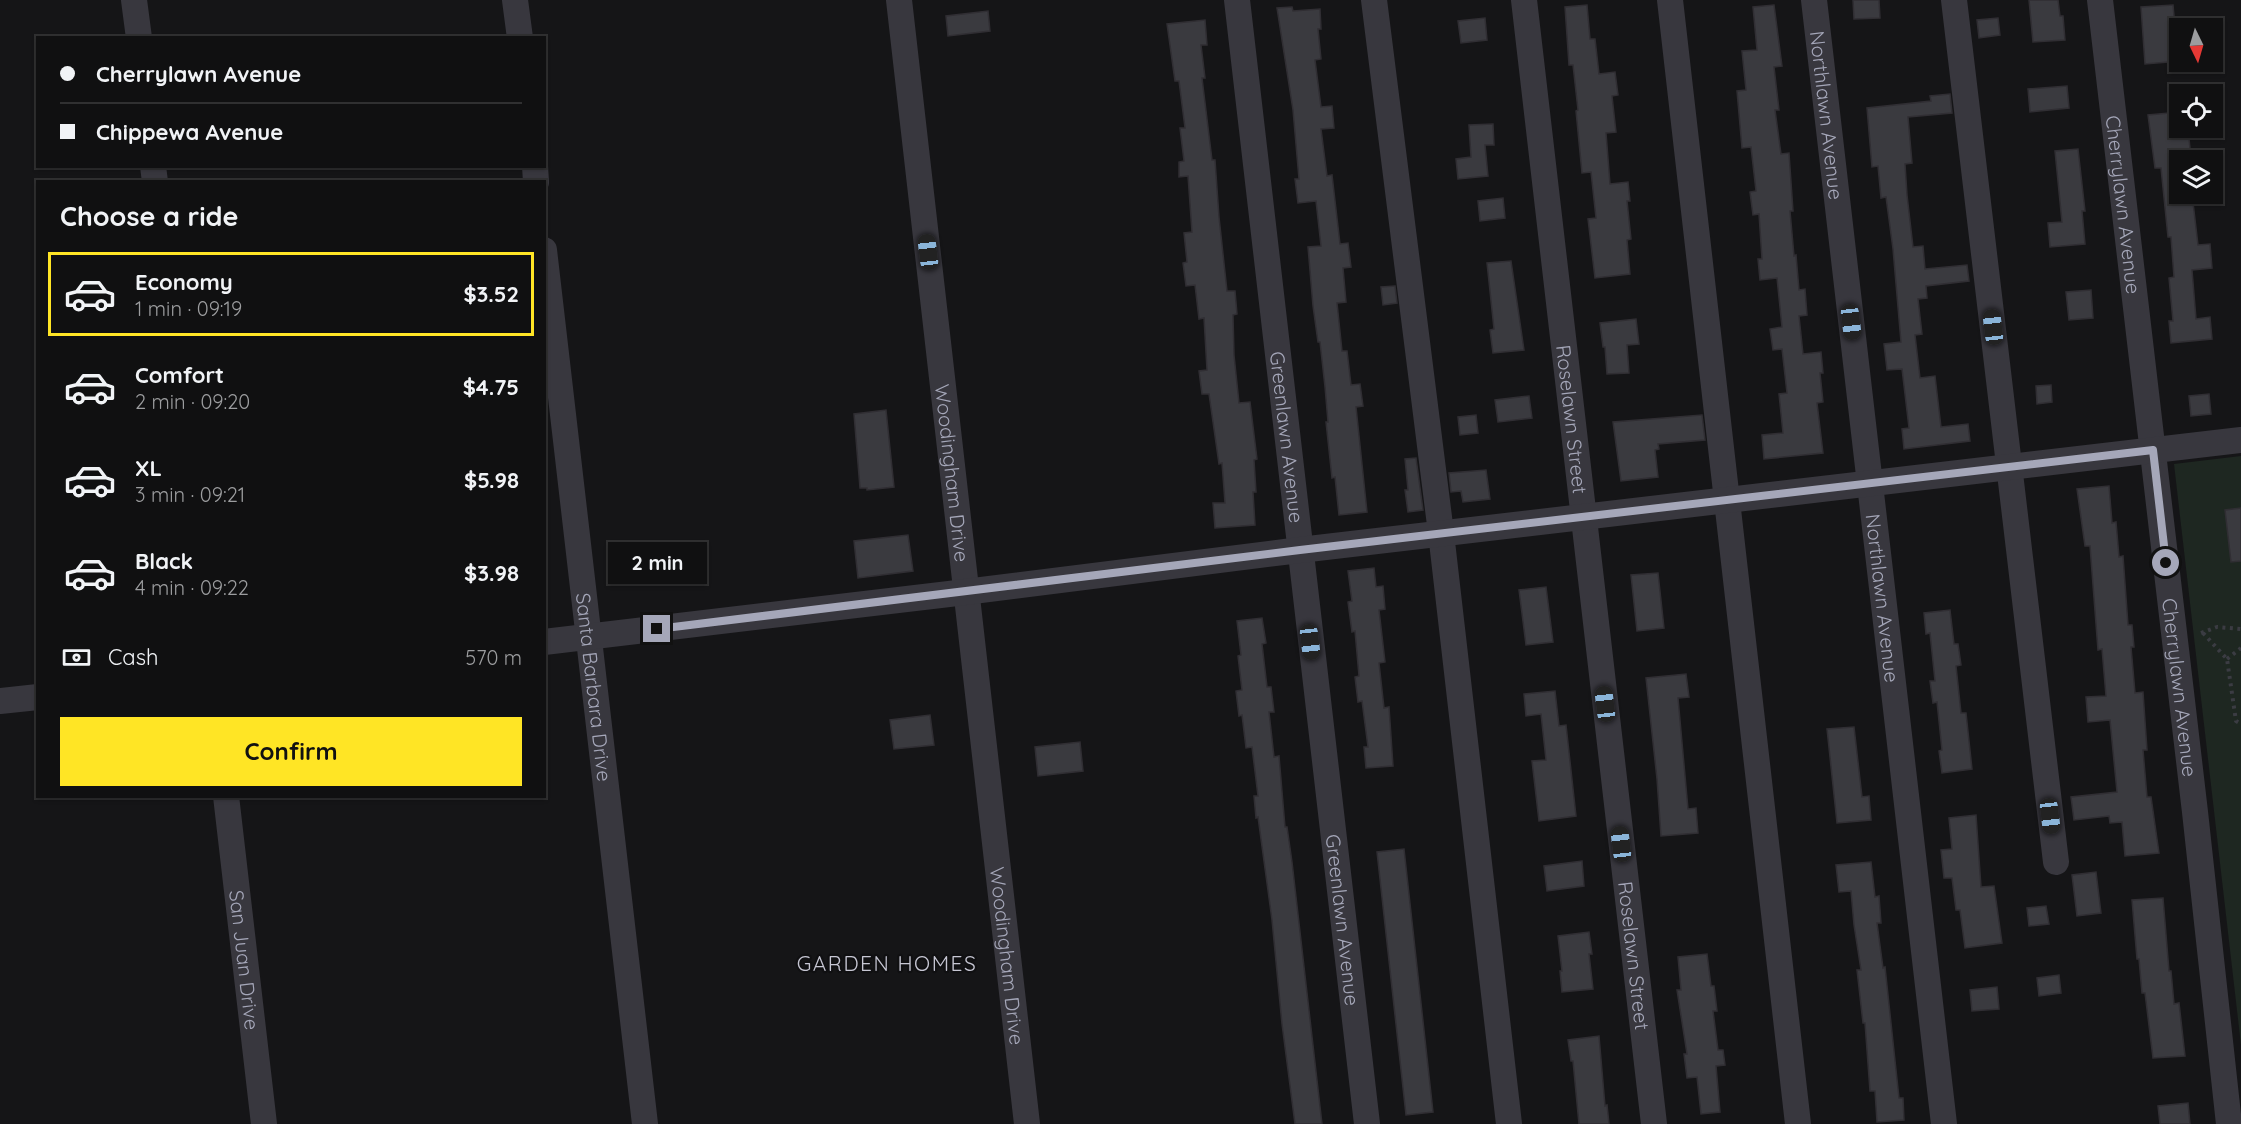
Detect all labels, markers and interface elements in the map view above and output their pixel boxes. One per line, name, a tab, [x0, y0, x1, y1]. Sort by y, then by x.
north arrow	[2169, 18, 2223, 72]
map controls	[2169, 18, 2223, 204]
street label: Northlawn Avenue	[1805, 30, 1849, 201]
text: Cherrylawn Avenue	[96, 60, 301, 88]
button: locate	[2169, 84, 2223, 138]
street label: Cherrylawn Avenue	[2101, 114, 2147, 295]
text: Chippewa Avenue	[96, 118, 283, 146]
button: layers	[2169, 150, 2223, 204]
text: Choose a ride	[60, 199, 238, 233]
car	[917, 233, 939, 271]
icon: car	[63, 267, 117, 321]
text: Economy	[135, 268, 233, 296]
text: $3.52	[463, 280, 519, 308]
text: 1 min · 09:19	[135, 296, 242, 321]
car	[1840, 303, 1862, 341]
car	[1982, 308, 2004, 346]
street label: Roselawn Street	[1551, 344, 1594, 495]
street label: Greenlawn Avenue	[1265, 350, 1310, 524]
icon: car	[63, 360, 117, 414]
text: Comfort	[135, 361, 224, 389]
text: $4.75	[463, 373, 519, 401]
street label: Woodingham Drive	[930, 383, 975, 563]
text: 2 min · 09:20	[135, 389, 250, 414]
icon: car	[63, 453, 117, 507]
text: XL	[135, 454, 162, 482]
text: $5.98	[464, 466, 519, 494]
text: 3 min · 09:21	[135, 482, 245, 507]
street label: Northlawn Avenue	[1861, 512, 1905, 684]
callout: 2 min	[608, 542, 706, 584]
icon: car	[63, 546, 117, 600]
text: Black	[135, 547, 193, 575]
route start	[2152, 549, 2179, 576]
text: 2 min	[631, 550, 684, 575]
text: $3.98	[464, 559, 519, 587]
text: 4 min · 09:22	[135, 575, 249, 600]
street label: Santa Barbara Drive	[571, 591, 618, 783]
street label: Cherrylawn Avenue	[2158, 597, 2203, 778]
route end	[643, 615, 670, 642]
car	[1299, 623, 1321, 661]
icon: cash	[60, 641, 93, 674]
text: Cash	[108, 643, 159, 671]
text: 570 m	[465, 645, 522, 670]
car	[1594, 685, 1616, 723]
button: Confirm	[60, 717, 522, 786]
car	[2039, 797, 2061, 835]
car	[1610, 825, 1632, 863]
street label: Greenlawn Avenue	[1321, 833, 1366, 1007]
street label: Woodingham Drive	[985, 865, 1030, 1046]
street label: Roselawn Street	[1614, 880, 1656, 1032]
street label: San Juan Drive	[224, 889, 265, 1031]
district label: GARDEN HOMES	[797, 950, 977, 976]

